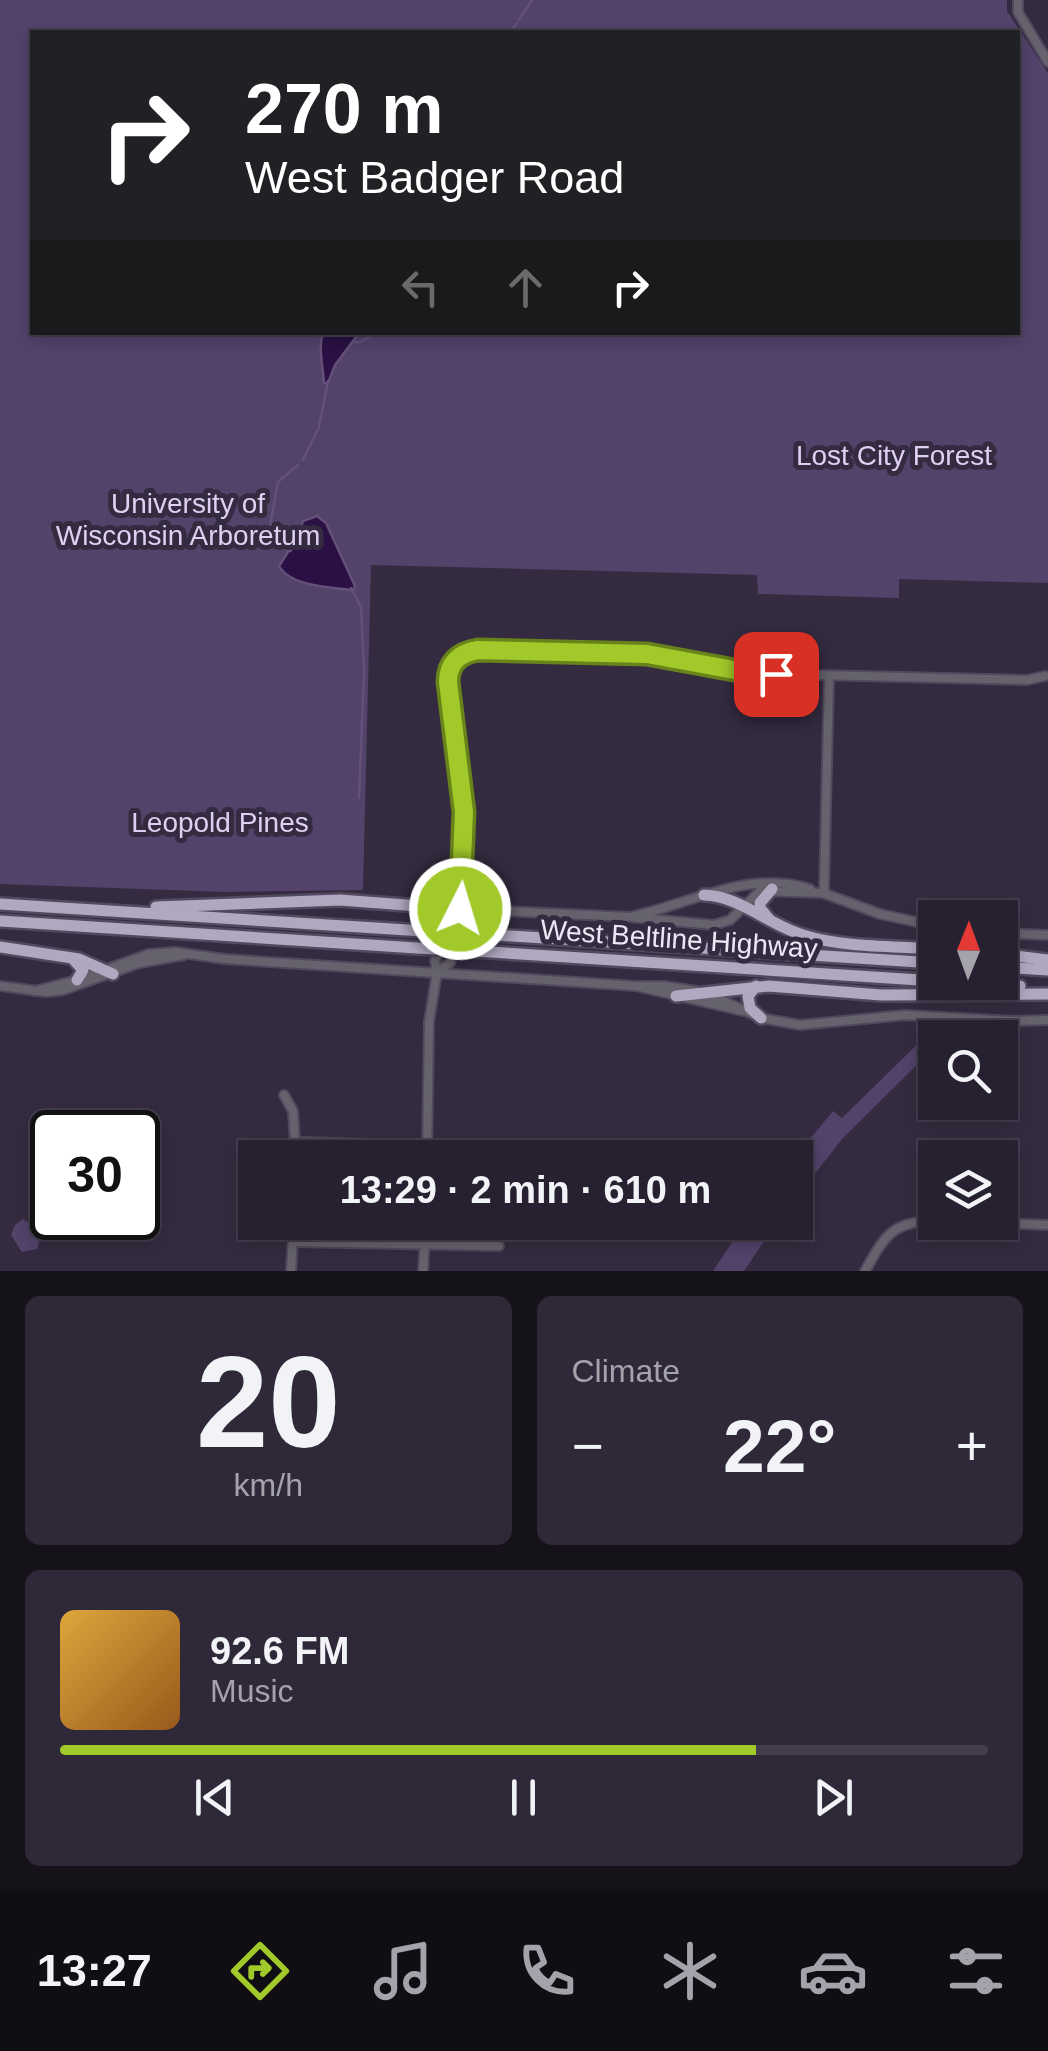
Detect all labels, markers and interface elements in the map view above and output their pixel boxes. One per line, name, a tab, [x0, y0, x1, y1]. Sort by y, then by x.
icon: right	[80, 70, 210, 200]
text: 270 m	[245, 70, 443, 148]
text: West Badger Road	[245, 152, 624, 203]
icon: left	[393, 260, 448, 315]
icon: ahead	[498, 260, 553, 315]
icon: right	[603, 260, 658, 315]
park label: Lost City Forest	[796, 440, 992, 471]
park label: University of Wisconsin Arboretum	[56, 488, 320, 551]
pin	[734, 632, 819, 717]
icon: arrive	[749, 647, 804, 702]
park label: Leopold Pines	[131, 807, 309, 838]
position arrow	[408, 857, 512, 961]
north arrow	[918, 900, 1018, 1000]
map controls	[918, 900, 1018, 1240]
street label: West Beltline Highway	[539, 914, 819, 964]
button: search	[918, 1020, 1018, 1120]
speed limit sign: 30	[30, 1110, 160, 1240]
button: layers	[918, 1140, 1018, 1240]
text: 13:29 · 2 min · 610 m	[340, 1169, 711, 1211]
text: 20	[196, 1329, 341, 1475]
text: Climate	[572, 1353, 680, 1389]
text: 22°	[723, 1404, 836, 1488]
text: −	[572, 1415, 604, 1477]
text: +	[956, 1415, 988, 1477]
text: km/h	[234, 1467, 303, 1503]
text: 92.6 FM	[210, 1630, 349, 1672]
text: Music	[210, 1673, 294, 1709]
icon: previous	[187, 1770, 242, 1825]
icon: pause	[496, 1770, 551, 1825]
icon: next	[806, 1770, 861, 1825]
icon: directions	[225, 1936, 295, 2006]
icon: music	[368, 1936, 438, 2006]
icon: phone	[512, 1936, 582, 2006]
icon: climate	[655, 1936, 725, 2006]
icon: car	[798, 1936, 868, 2006]
icon: filters	[941, 1936, 1011, 2006]
text: 13:27	[37, 1945, 152, 1996]

